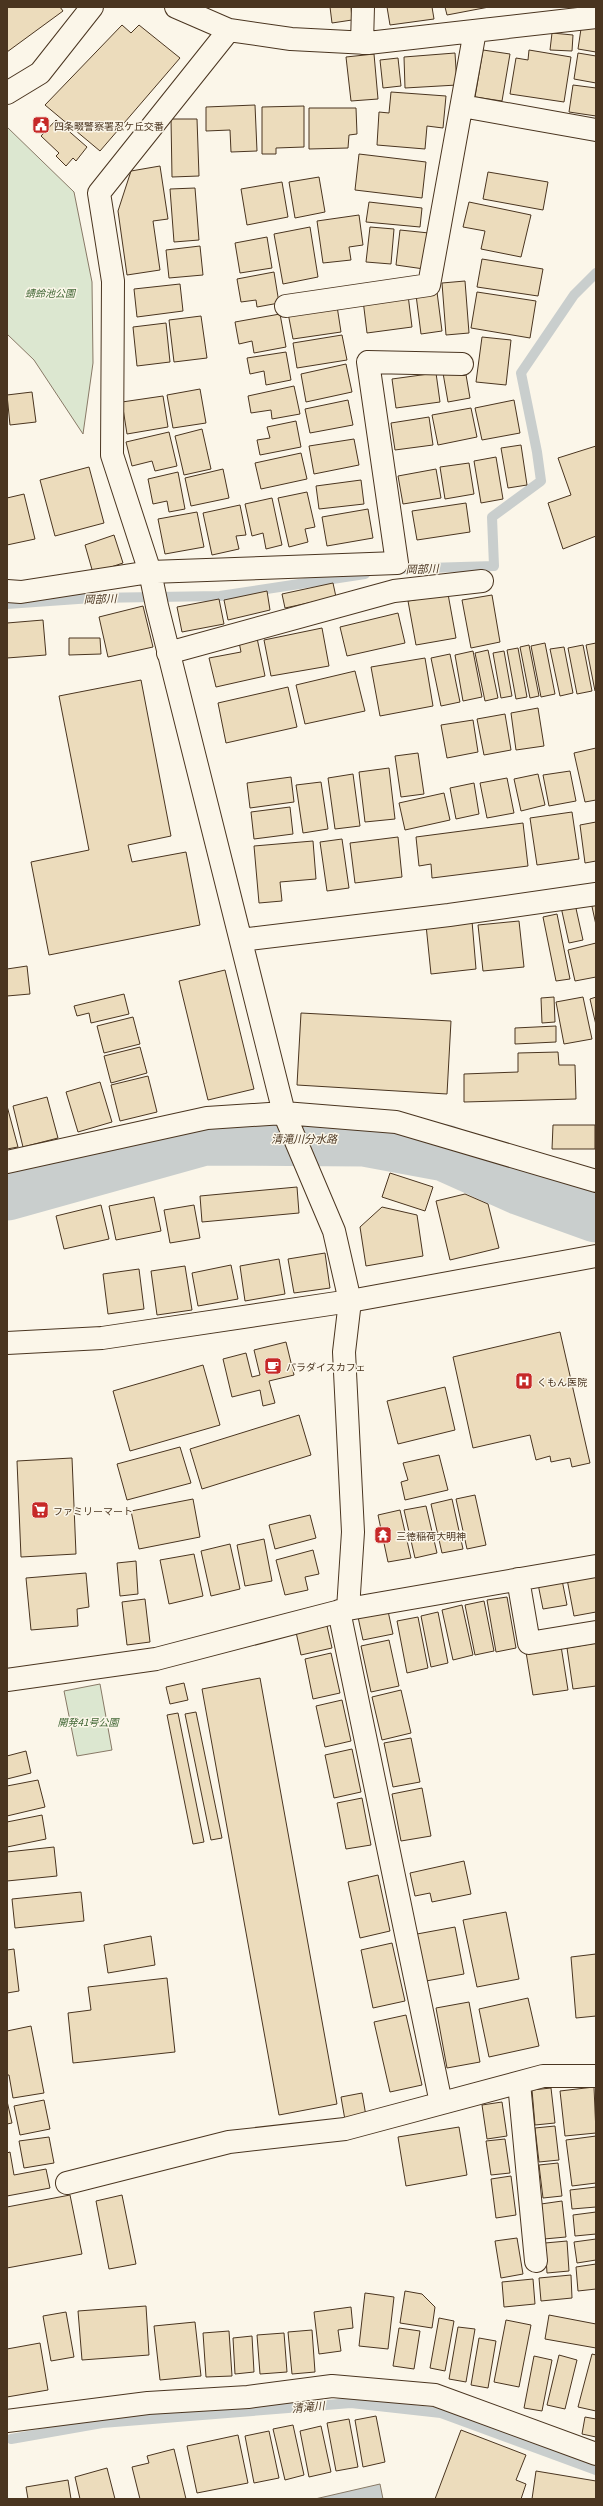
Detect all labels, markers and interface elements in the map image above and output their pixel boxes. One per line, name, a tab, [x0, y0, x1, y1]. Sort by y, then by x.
public building icon: 四条畷警察署忍ケ丘交番	[31, 115, 51, 135]
place label: 四条畷警察署忍ケ丘交番	[54, 118, 164, 133]
park label: 蜻蛉池公園	[25, 285, 77, 300]
water label: 岡部川	[405, 559, 440, 577]
water label: 岡部川	[83, 589, 118, 607]
water label: 清滝川分水路	[271, 1130, 338, 1146]
cafe icon: パラダイスカフェ	[263, 1356, 283, 1376]
place label: パラダイスカフェ	[286, 1359, 366, 1374]
hospital icon: くもん医院	[514, 1371, 534, 1391]
place label: くもん医院	[537, 1374, 587, 1389]
supermarket icon: ファミリーマート	[30, 1500, 50, 1520]
place label: ファミリーマート	[53, 1503, 133, 1518]
temple icon: 三徳稲荷大明神	[373, 1525, 393, 1545]
place label: 三徳稲荷大明神	[396, 1528, 466, 1543]
park label: 開発41号公園	[57, 1714, 121, 1729]
water label: 清滝川	[291, 2397, 326, 2415]

